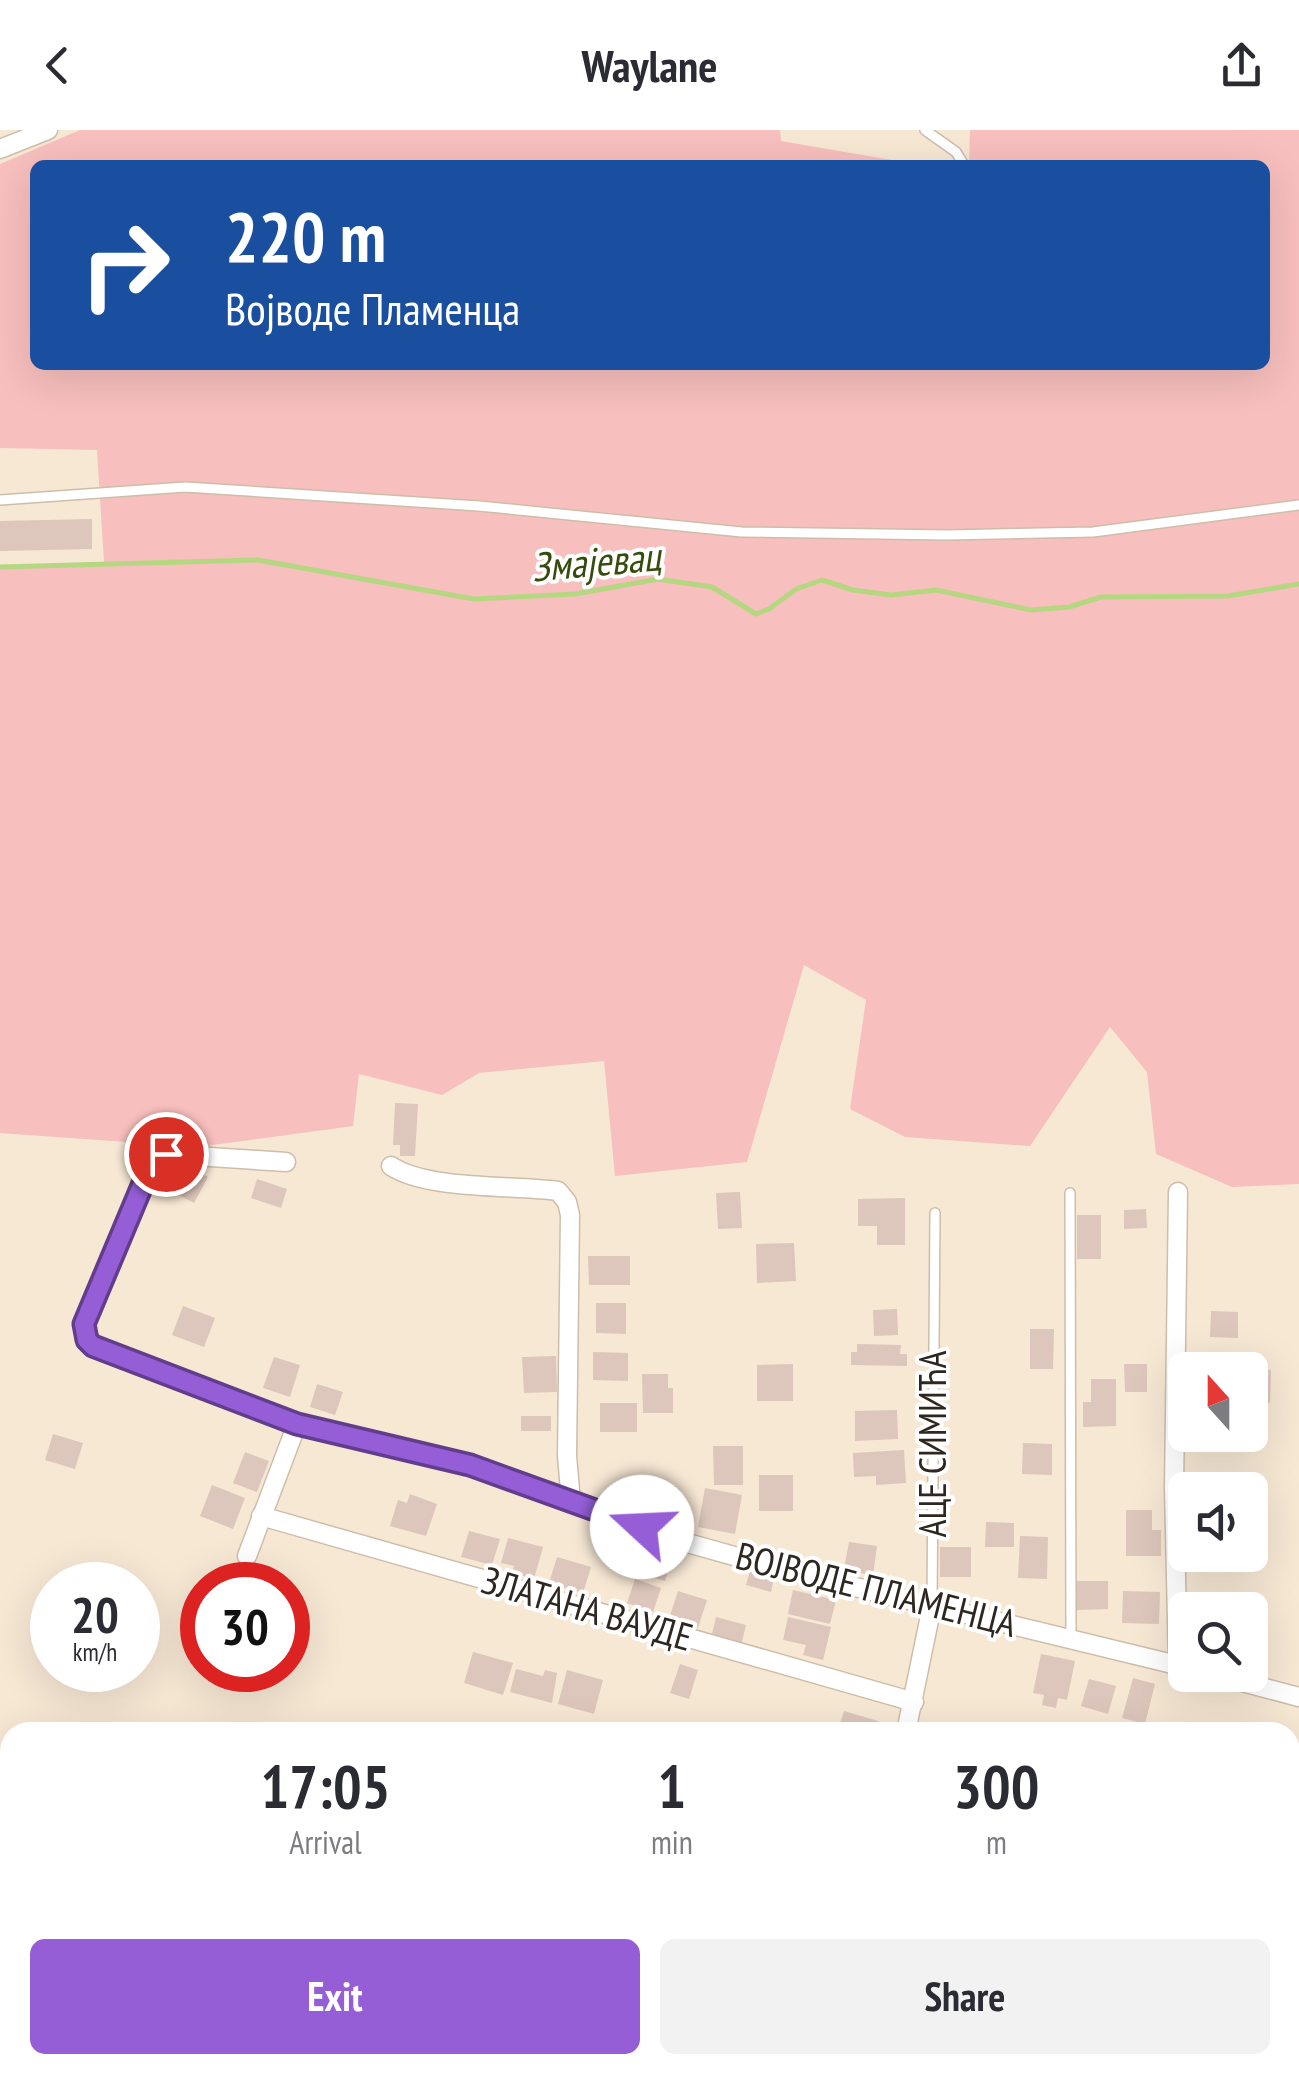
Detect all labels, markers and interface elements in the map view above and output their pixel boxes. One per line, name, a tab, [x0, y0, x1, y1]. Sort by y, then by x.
text: Waylane	[582, 36, 718, 94]
icon: back	[30, 38, 85, 93]
icon: share	[1214, 38, 1269, 93]
text: 220 m	[225, 191, 386, 281]
icon: right	[60, 200, 190, 330]
text: Војводе Пламенца	[225, 279, 520, 337]
water label: Змајевац	[529, 529, 665, 593]
pin	[124, 1112, 209, 1197]
icon: arrive	[139, 1127, 194, 1182]
street label: АЦЕ СИМИЋА	[907, 1350, 956, 1538]
north arrow	[1168, 1352, 1268, 1452]
map controls	[1168, 1352, 1268, 1692]
button: sound	[1168, 1472, 1268, 1572]
position arrow	[590, 1475, 694, 1579]
street label: ВОЈВОДЕ ПЛАМЕНЦА	[731, 1530, 1022, 1647]
street label: ЗЛАТАНА ВАУДЕ	[477, 1554, 698, 1661]
speed limit sign: 30	[180, 1562, 310, 1692]
text: 20	[71, 1582, 119, 1647]
button: search	[1168, 1592, 1268, 1692]
text: km/h	[73, 1636, 117, 1668]
text: 17:05	[261, 1747, 390, 1825]
text: 1	[658, 1747, 686, 1825]
text: 300	[953, 1747, 1039, 1825]
text: Arrival	[289, 1821, 362, 1863]
text: min	[651, 1821, 693, 1863]
text: m	[986, 1821, 1007, 1863]
button: Exit	[30, 1939, 640, 2054]
button: Share	[660, 1939, 1270, 2054]

